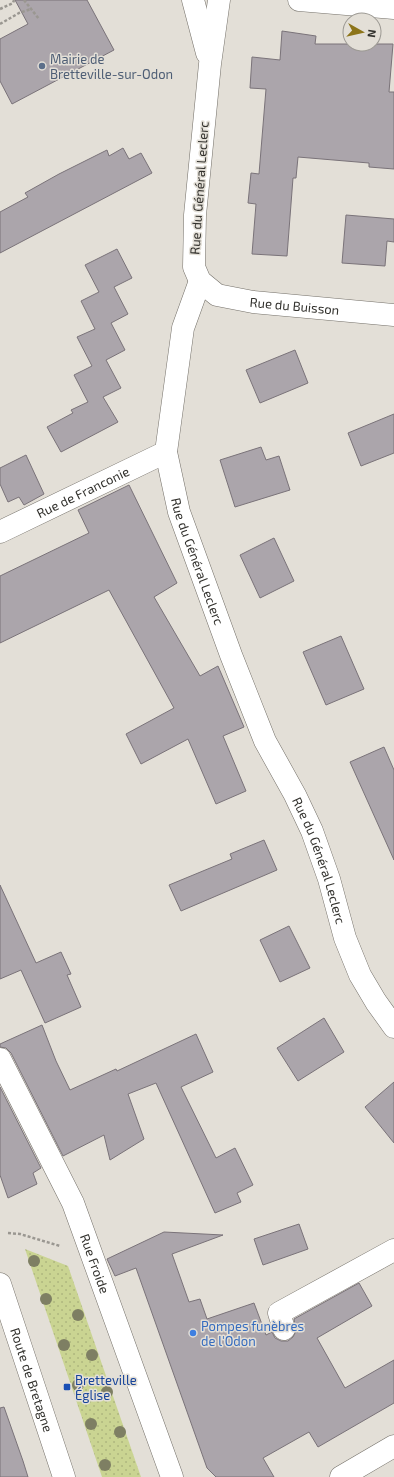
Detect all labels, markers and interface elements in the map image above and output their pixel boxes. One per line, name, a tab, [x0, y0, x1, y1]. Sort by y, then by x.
north arrow	[342, 12, 382, 52]
text: N	[365, 29, 379, 38]
place label: Mairie de Bretteville-sur-Odon	[50, 51, 173, 82]
marker: Mairie de Bretteville-sur-Odon	[37, 61, 47, 71]
street label: Rue du Général Leclerc	[186, 121, 212, 255]
street label: Rue du Buisson	[249, 294, 340, 318]
street label: Rue de Franconie	[34, 463, 132, 521]
street label: Rue du Général Leclerc	[168, 496, 227, 627]
street label: Rue du Général Leclerc	[289, 794, 349, 926]
street label: Rue Froide	[77, 1232, 113, 1296]
place label: Pompes funèbres de l'Odon	[201, 1318, 304, 1349]
street label: Route de Bretagne	[7, 1326, 57, 1434]
marker: Pompes funèbres de l'Odon	[188, 1328, 198, 1338]
place label: Bretteville Église	[75, 1372, 137, 1403]
marker: Bretteville Église	[62, 1382, 72, 1392]

